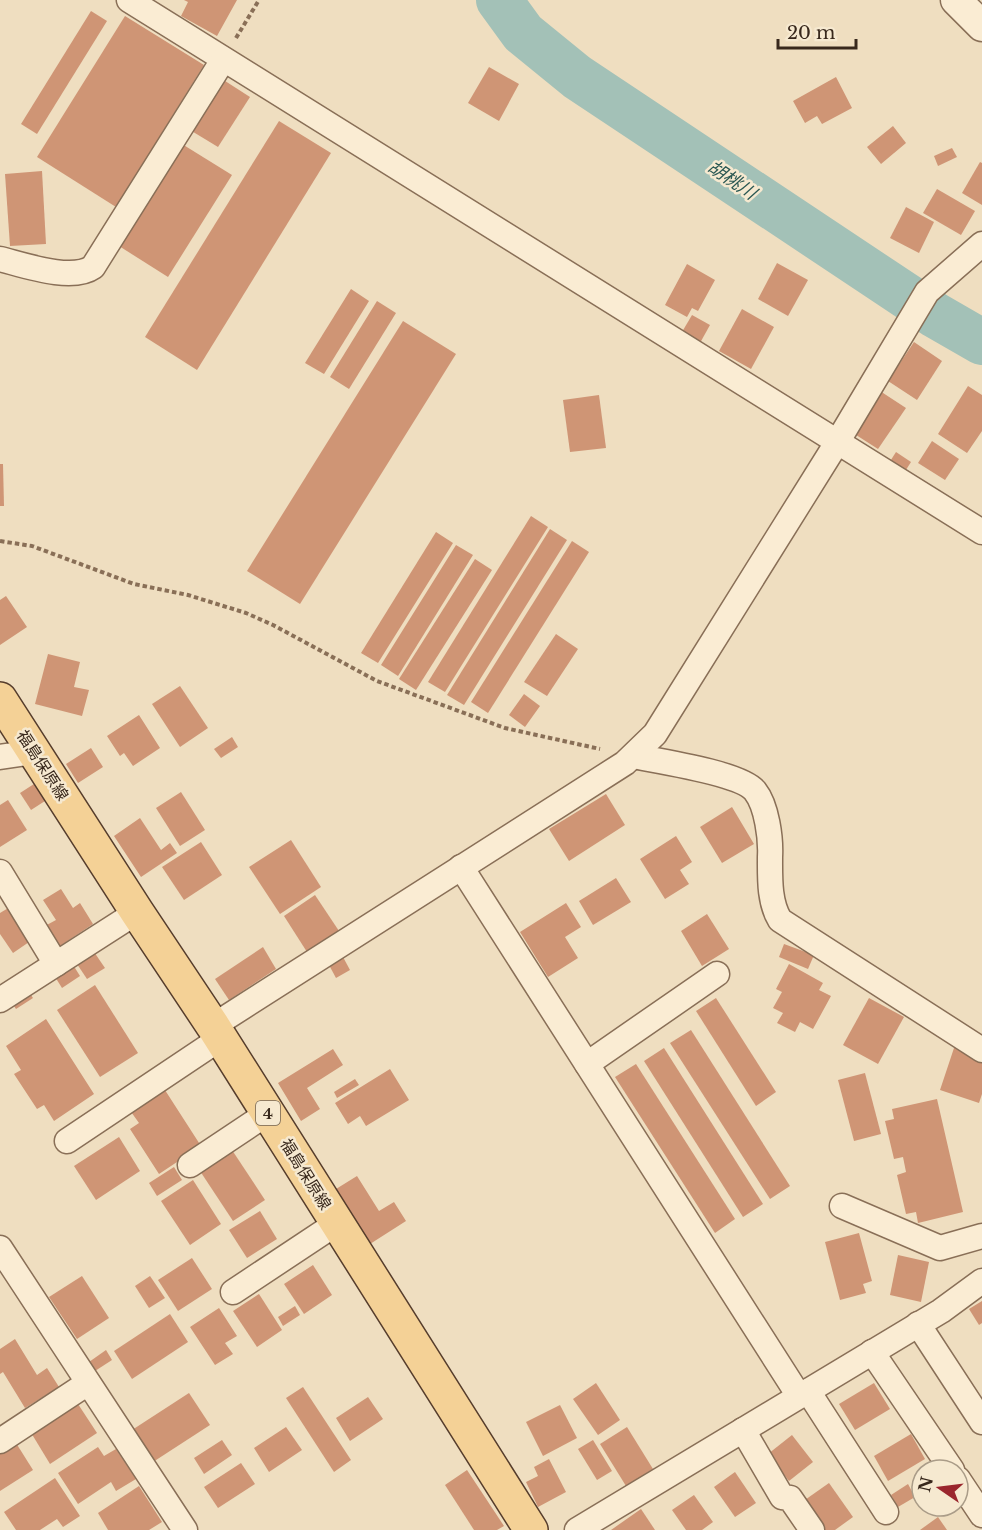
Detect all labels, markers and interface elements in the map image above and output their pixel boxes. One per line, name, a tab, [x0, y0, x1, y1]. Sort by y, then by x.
scale bar	[778, 12, 856, 50]
text: 20 m	[787, 22, 835, 44]
water label: 胡桃川	[703, 156, 762, 205]
street label: 福島保原線	[13, 726, 73, 804]
road number: 4	[256, 1101, 280, 1125]
street label: 福島保原線	[276, 1135, 336, 1213]
north arrow	[910, 1458, 970, 1518]
text: N	[914, 1475, 937, 1494]

